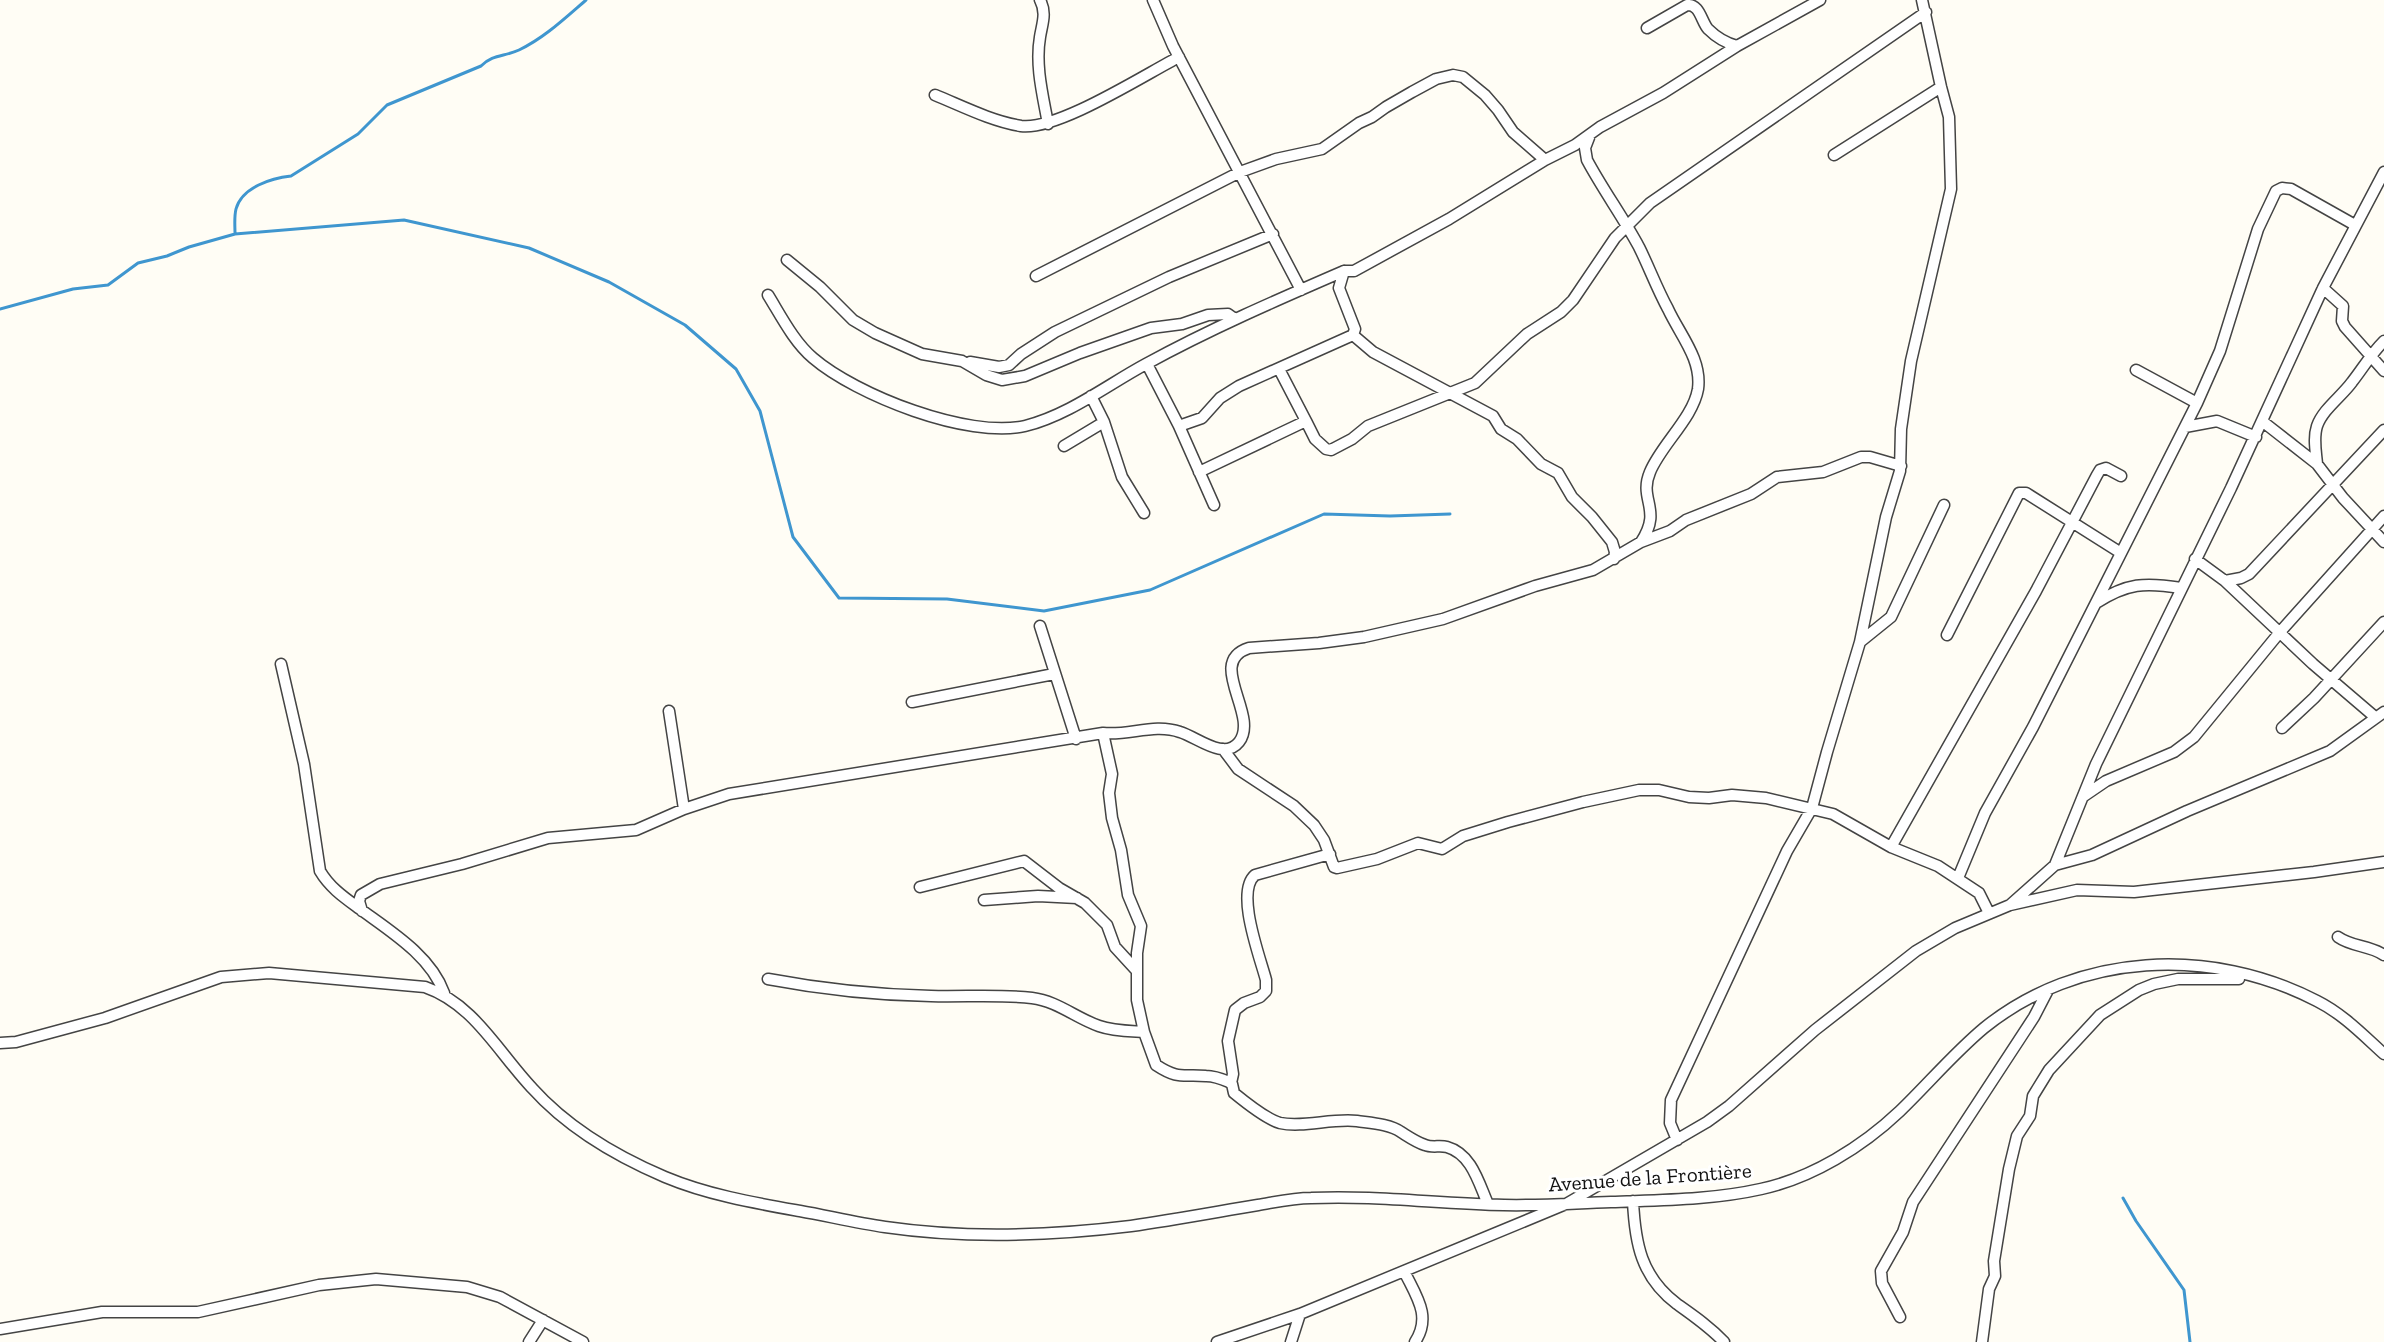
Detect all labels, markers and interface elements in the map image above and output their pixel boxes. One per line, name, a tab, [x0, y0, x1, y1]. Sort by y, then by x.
street label: Avenue de la Frontière	[1548, 1157, 1753, 1197]

